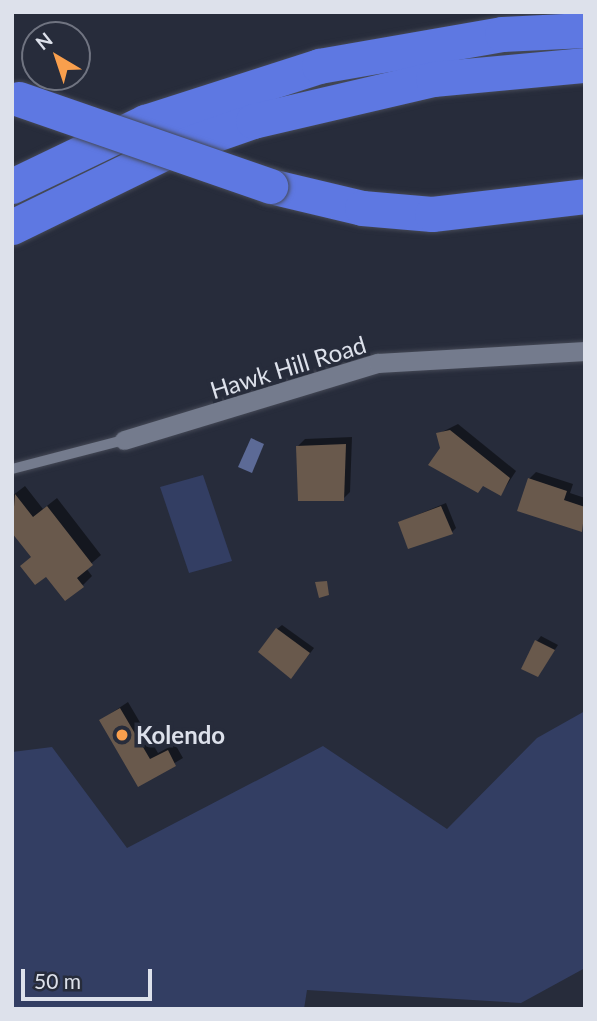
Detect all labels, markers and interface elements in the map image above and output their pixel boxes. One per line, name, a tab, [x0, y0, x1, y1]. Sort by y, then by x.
north arrow	[21, 21, 91, 91]
text: N	[31, 27, 57, 54]
street label: Hawk Hill Road	[207, 330, 369, 404]
place label: Kolendo	[136, 721, 225, 749]
marker: Kolendo	[114, 727, 130, 743]
scale bar	[24, 954, 156, 998]
text: 50 m	[34, 968, 81, 993]

